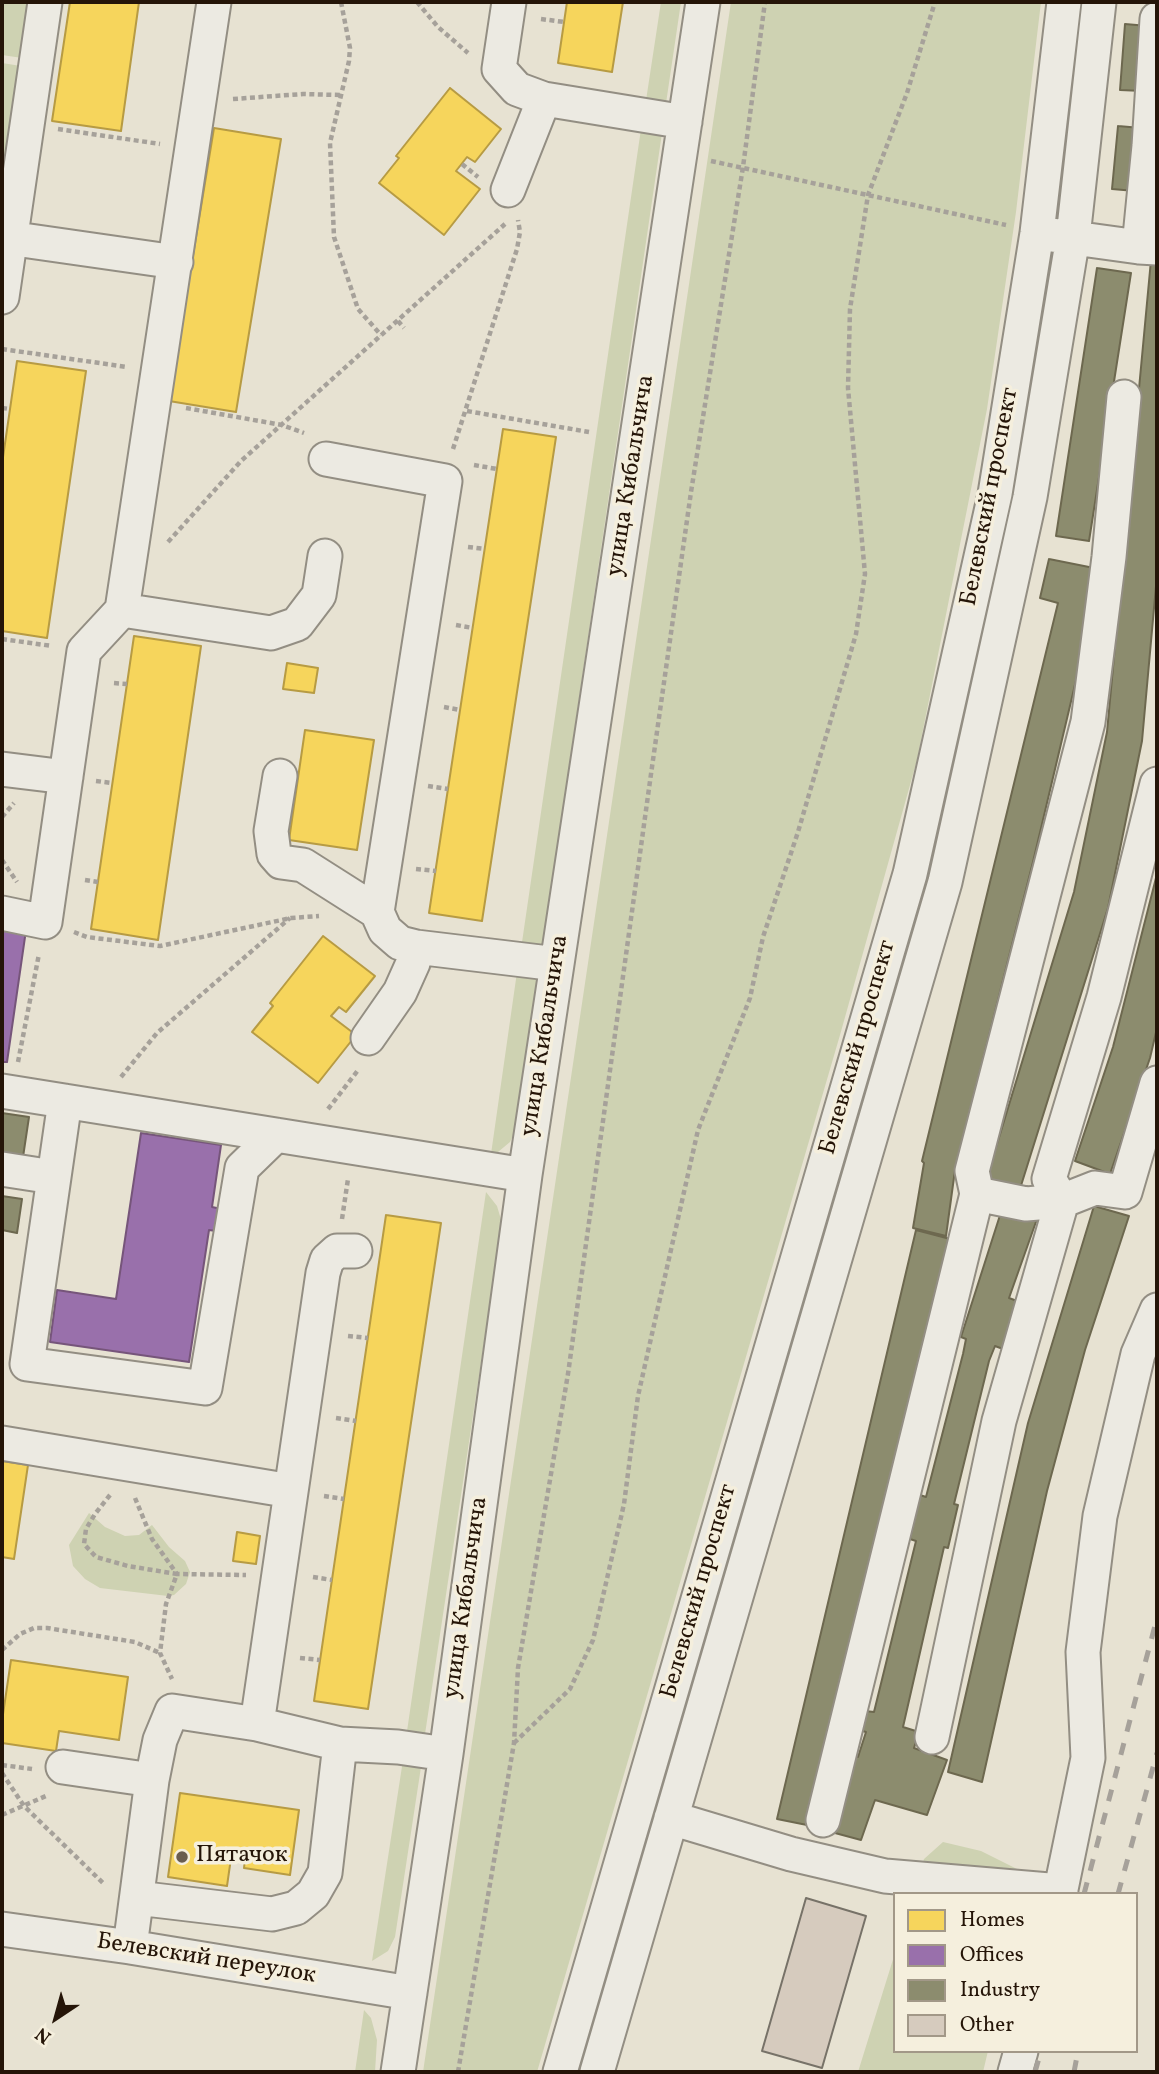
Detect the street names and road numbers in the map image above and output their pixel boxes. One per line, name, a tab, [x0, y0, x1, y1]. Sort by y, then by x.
street label: улица Кибальчича	[602, 373, 662, 579]
street label: Белевский проспект	[956, 385, 1026, 609]
street label: улица Кибальчича	[516, 933, 576, 1139]
street label: Белевский проспект	[815, 937, 903, 1159]
street label: Белевский проспект	[656, 1481, 744, 1703]
street label: улица Кибальчича	[439, 1495, 495, 1701]
street label: Белевский переулок	[94, 1928, 318, 1992]

